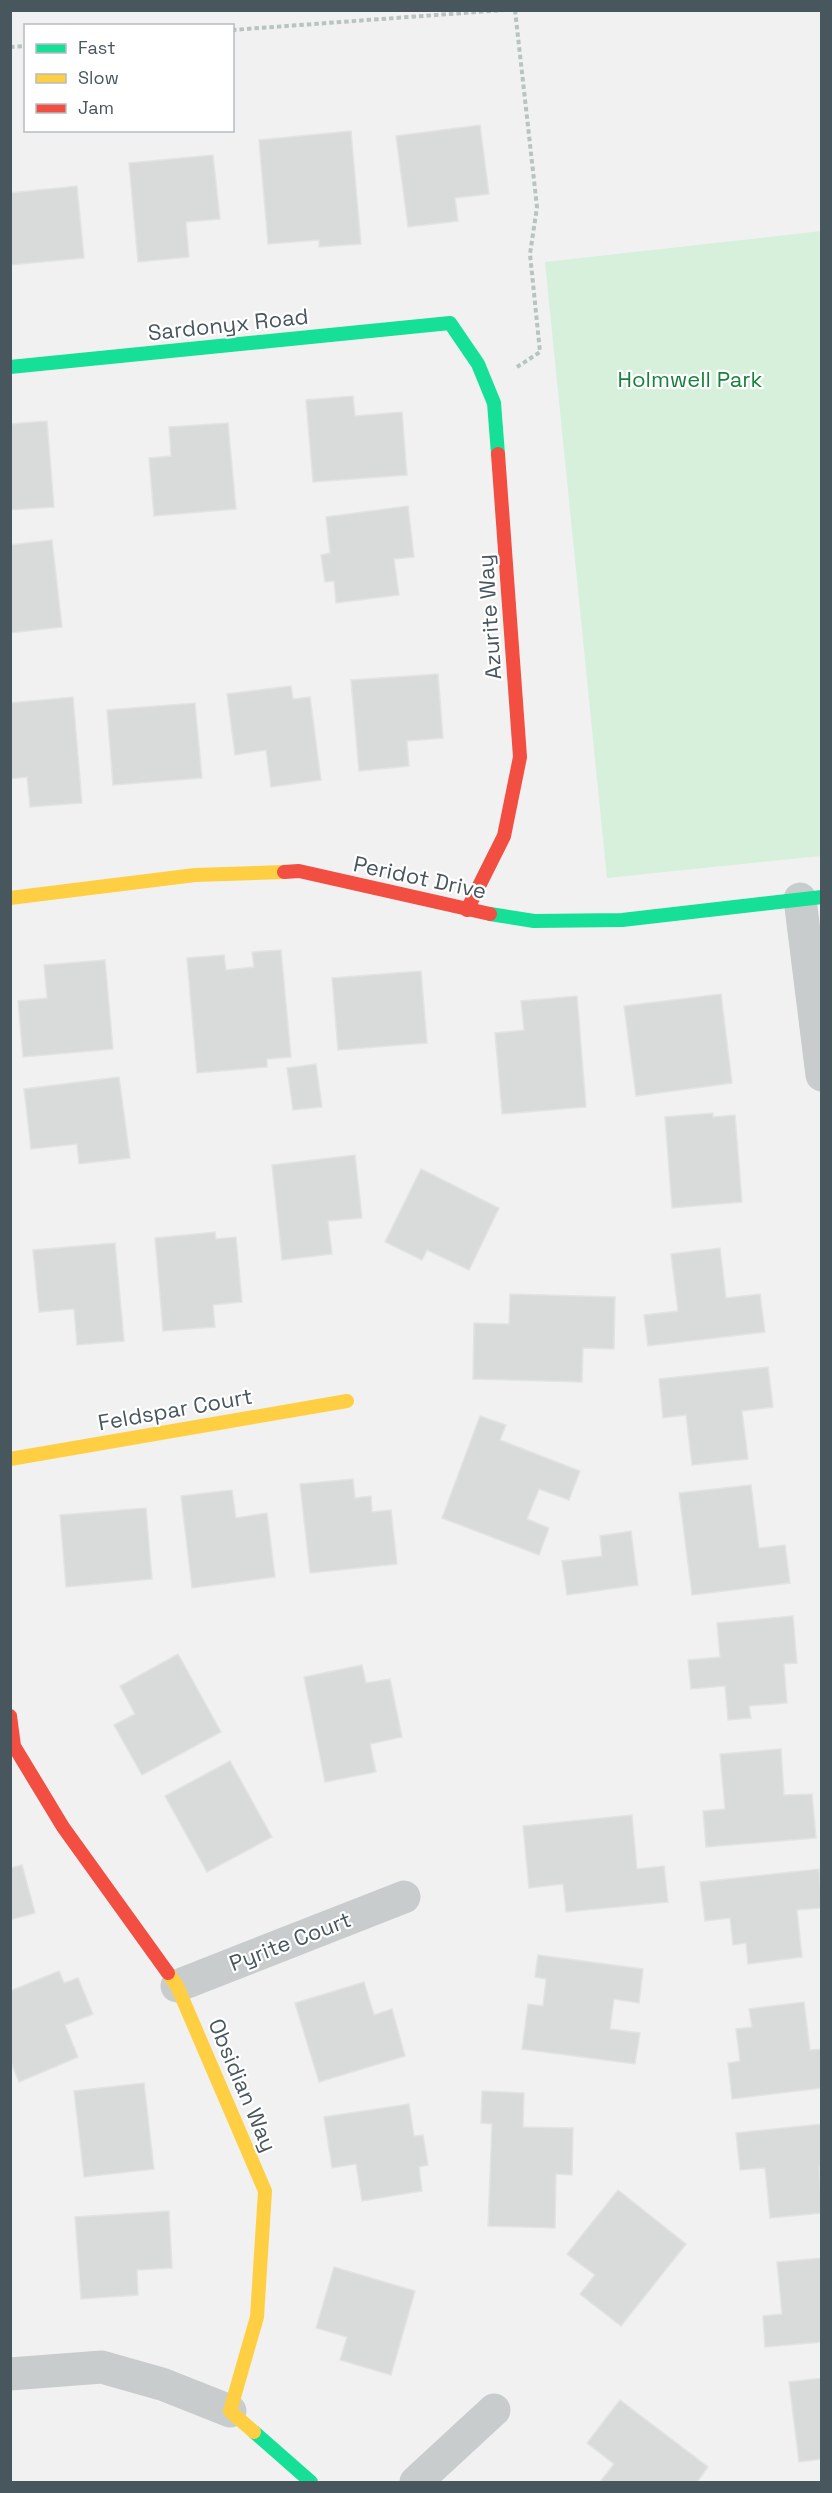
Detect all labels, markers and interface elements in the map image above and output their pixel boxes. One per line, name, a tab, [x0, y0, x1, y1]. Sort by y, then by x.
legend	[24, 24, 234, 132]
text: Fast	[78, 36, 115, 59]
text: Slow	[78, 66, 119, 89]
text: Jam	[78, 96, 114, 119]
street label: Sardonyx Road	[146, 302, 310, 346]
park label: Holmwell Park	[618, 365, 763, 393]
street label: Azurite Way	[471, 553, 507, 681]
street label: Peridot Drive	[351, 849, 489, 905]
street label: Feldspar Court	[96, 1382, 254, 1436]
street label: Pyrite Court	[225, 1905, 355, 1977]
street label: Obsidian Way	[202, 2014, 284, 2156]

